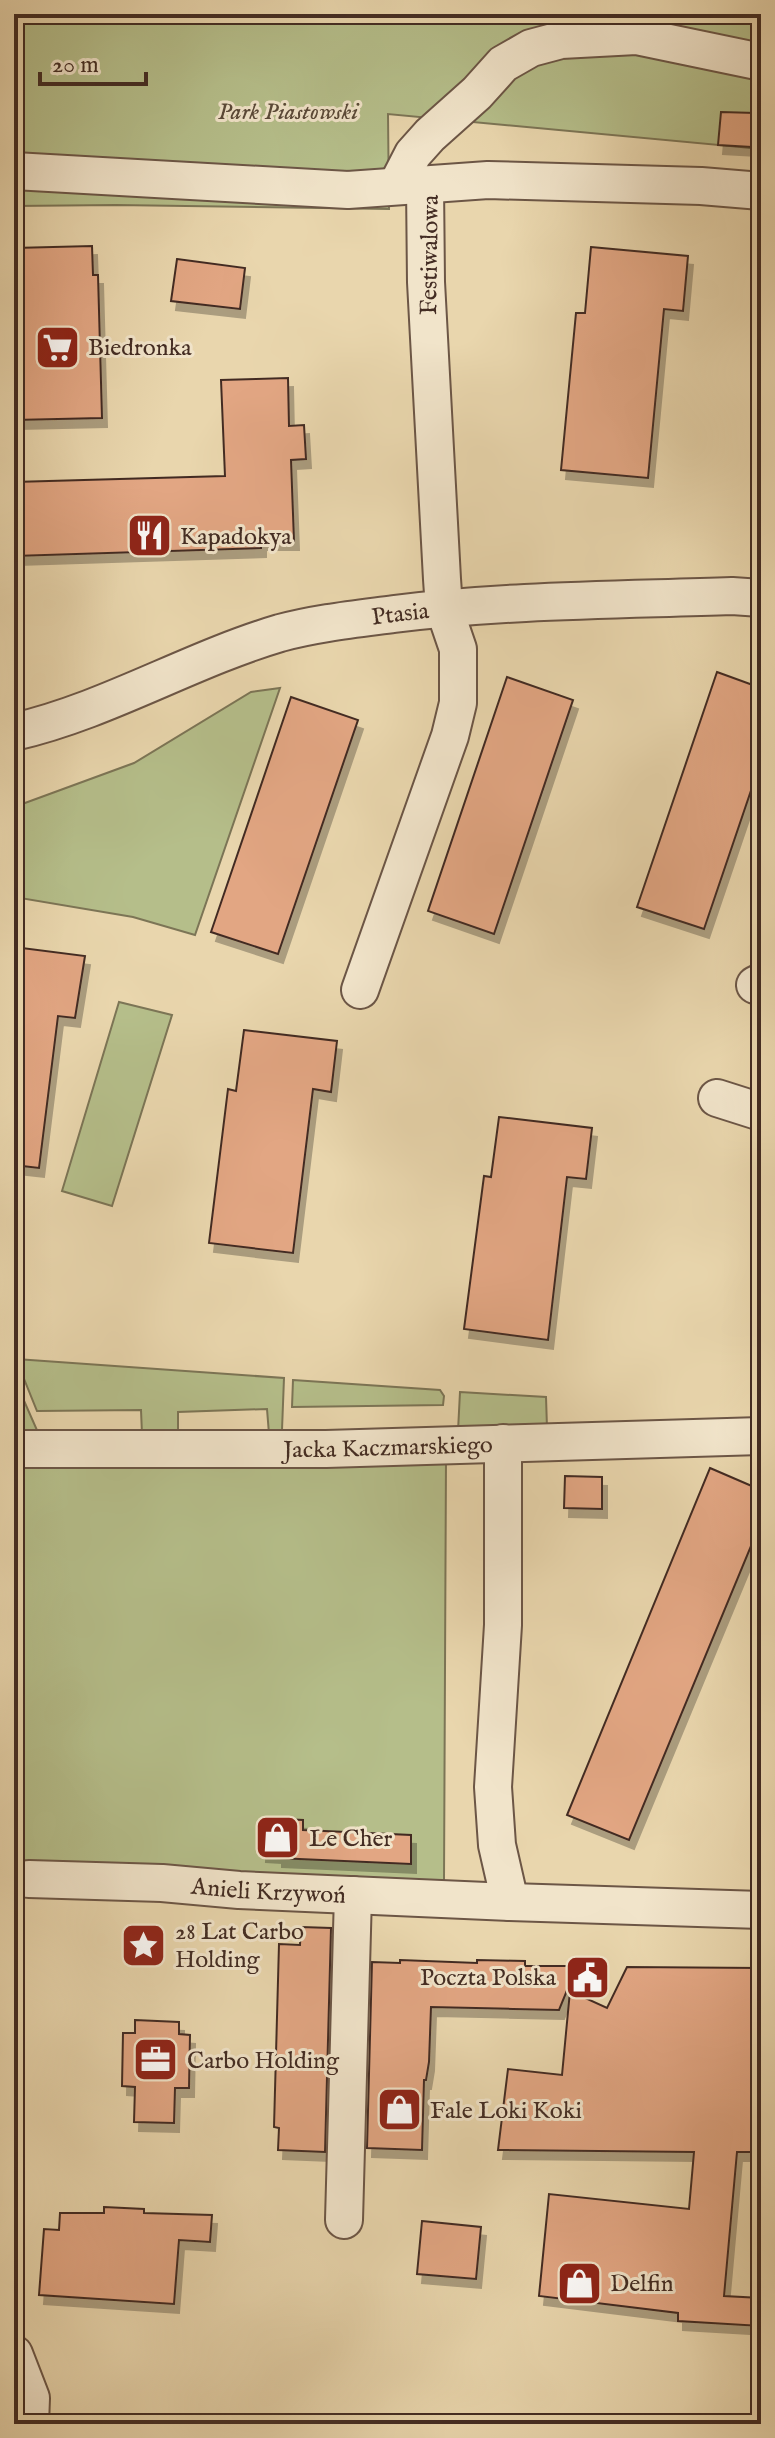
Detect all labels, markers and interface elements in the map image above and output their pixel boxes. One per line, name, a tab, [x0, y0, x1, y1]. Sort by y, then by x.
scale bar	[40, 36, 146, 86]
text: 20 m	[52, 50, 99, 81]
park label: Park Piastowski	[218, 97, 360, 128]
street label: Festiwalowa	[414, 194, 447, 315]
supermarket icon: Biedronka	[33, 323, 81, 371]
place label: Biedronka	[88, 333, 192, 364]
restaurant icon: Kapadokya	[125, 512, 173, 560]
place label: Kapadokya	[180, 522, 292, 553]
street label: Ptasia	[370, 596, 431, 634]
street label: Jacka Kaczmarskiego	[280, 1430, 493, 1466]
shop icon: Le Cher	[254, 1814, 302, 1862]
place label: Le Cher	[309, 1824, 392, 1855]
street label: Anieli Krzywoń	[189, 1872, 347, 1912]
place label: 28 Lat Carbo Holding	[175, 1917, 304, 1976]
place icon: 28 Lat Carbo Holding	[120, 1921, 168, 1969]
public building icon: Poczta Polska	[563, 1953, 611, 2001]
place label: Poczta Polska	[420, 1963, 557, 1994]
office icon: Carbo Holding	[132, 2036, 180, 2084]
place label: Carbo Holding	[187, 2046, 340, 2077]
shop icon: Fale Loki Koki	[375, 2086, 423, 2134]
place label: Fale Loki Koki	[430, 2096, 582, 2127]
shop icon: Delfin	[555, 2259, 603, 2307]
place label: Delfin	[610, 2269, 674, 2300]

